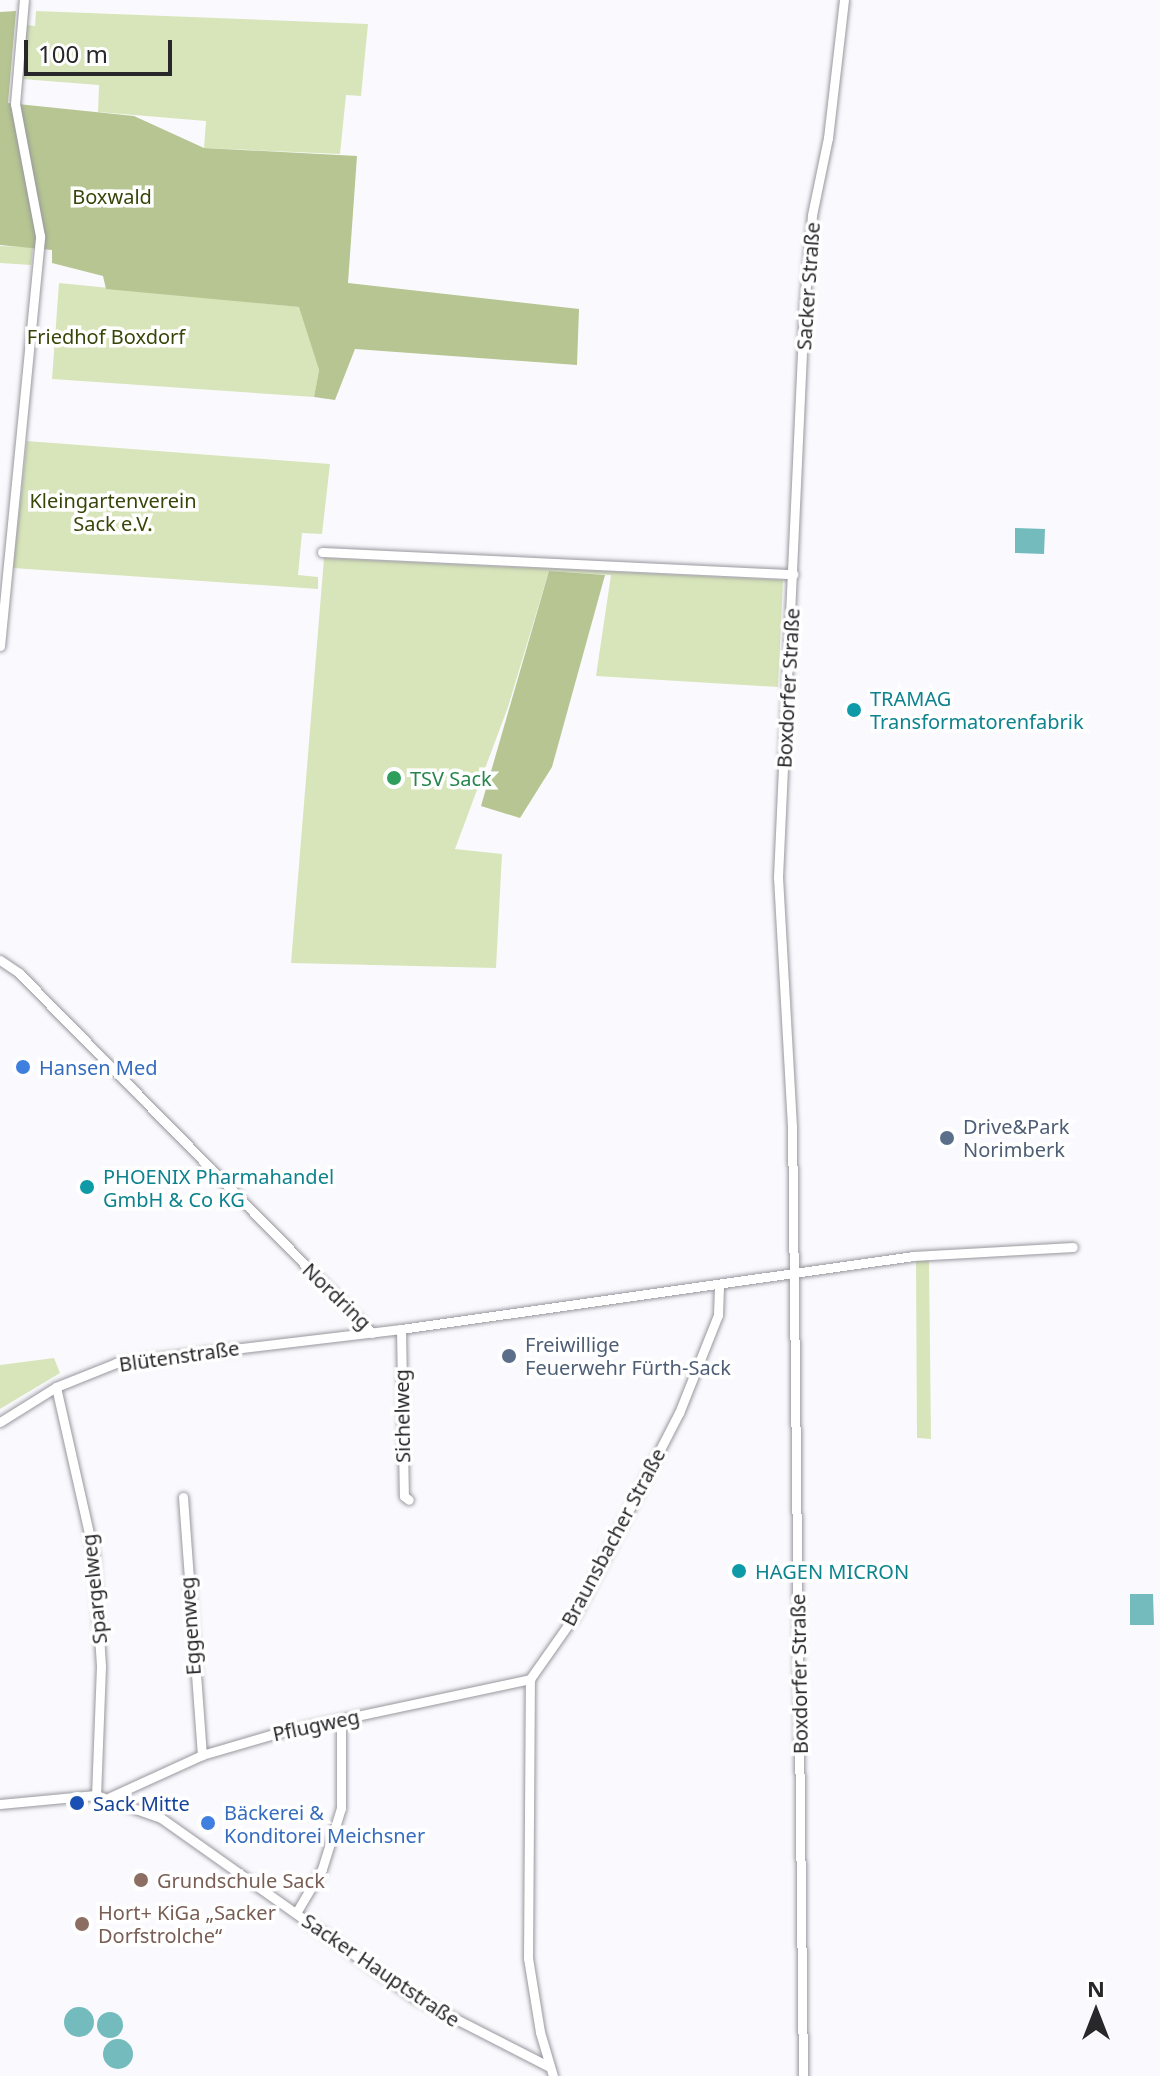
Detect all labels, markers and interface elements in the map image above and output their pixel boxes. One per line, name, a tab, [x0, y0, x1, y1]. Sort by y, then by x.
scale bar	[28, 24, 176, 74]
text: 100 m	[38, 37, 108, 70]
park label: Boxwald	[72, 184, 152, 208]
street label: Sacker Straße	[792, 221, 824, 351]
park label: Friedhof Boxdorf	[27, 324, 185, 348]
park label: Kleingartenverein Sack e.V.	[29, 488, 197, 535]
street label: Boxdorfer Straße	[772, 607, 804, 769]
place label: TRAMAG Transformatorenfabrik	[870, 686, 1084, 733]
marker: TRAMAG Transformatorenfabrik	[845, 701, 863, 719]
place label: TSV Sack	[410, 766, 492, 790]
marker: TSV Sack	[385, 769, 403, 787]
place label: Hansen Med	[39, 1055, 158, 1079]
marker: Hansen Med	[14, 1058, 32, 1076]
place label: Drive&Park Norimberk	[963, 1114, 1069, 1161]
marker: Drive&Park Norimberk	[938, 1129, 956, 1147]
place label: PHOENIX Pharmahandel GmbH & Co KG	[103, 1164, 334, 1211]
marker: PHOENIX Pharmahandel GmbH & Co KG	[78, 1178, 96, 1196]
street label: Nordring	[298, 1258, 376, 1334]
place label: Freiwillige Feuerwehr Fürth-Sack	[525, 1332, 731, 1379]
street label: Blütenstraße	[117, 1336, 241, 1376]
marker: Freiwillige Feuerwehr Fürth-Sack	[500, 1347, 518, 1365]
street label: Sichelweg	[389, 1369, 415, 1463]
street label: Braunsbacher Straße	[556, 1444, 670, 1630]
street label: Spargelweg	[76, 1533, 112, 1645]
place label: HAGEN MICRON	[755, 1559, 909, 1583]
marker: HAGEN MICRON	[730, 1562, 748, 1580]
street label: Eggenweg	[175, 1576, 205, 1676]
street label: Boxdorfer Straße	[786, 1594, 812, 1754]
street label: Pflugweg	[270, 1704, 362, 1746]
place label: Sack Mitte	[93, 1791, 190, 1815]
marker: Sack Mitte	[68, 1794, 86, 1812]
place label: Bäckerei & Konditorei Meichsner	[224, 1800, 425, 1847]
marker: Bäckerei & Konditorei Meichsner	[199, 1814, 217, 1832]
place label: Grundschule Sack	[157, 1868, 325, 1892]
marker: Grundschule Sack	[132, 1871, 150, 1889]
place label: Hort+ KiGa „Sacker Dorfstrolche“	[98, 1900, 276, 1947]
street label: Sacker Hauptstraße	[298, 1908, 464, 2032]
marker: Hort+ KiGa „Sacker Dorfstrolche“	[73, 1915, 91, 1933]
north arrow	[1056, 1972, 1136, 2052]
text: N	[1087, 1973, 1105, 2003]

